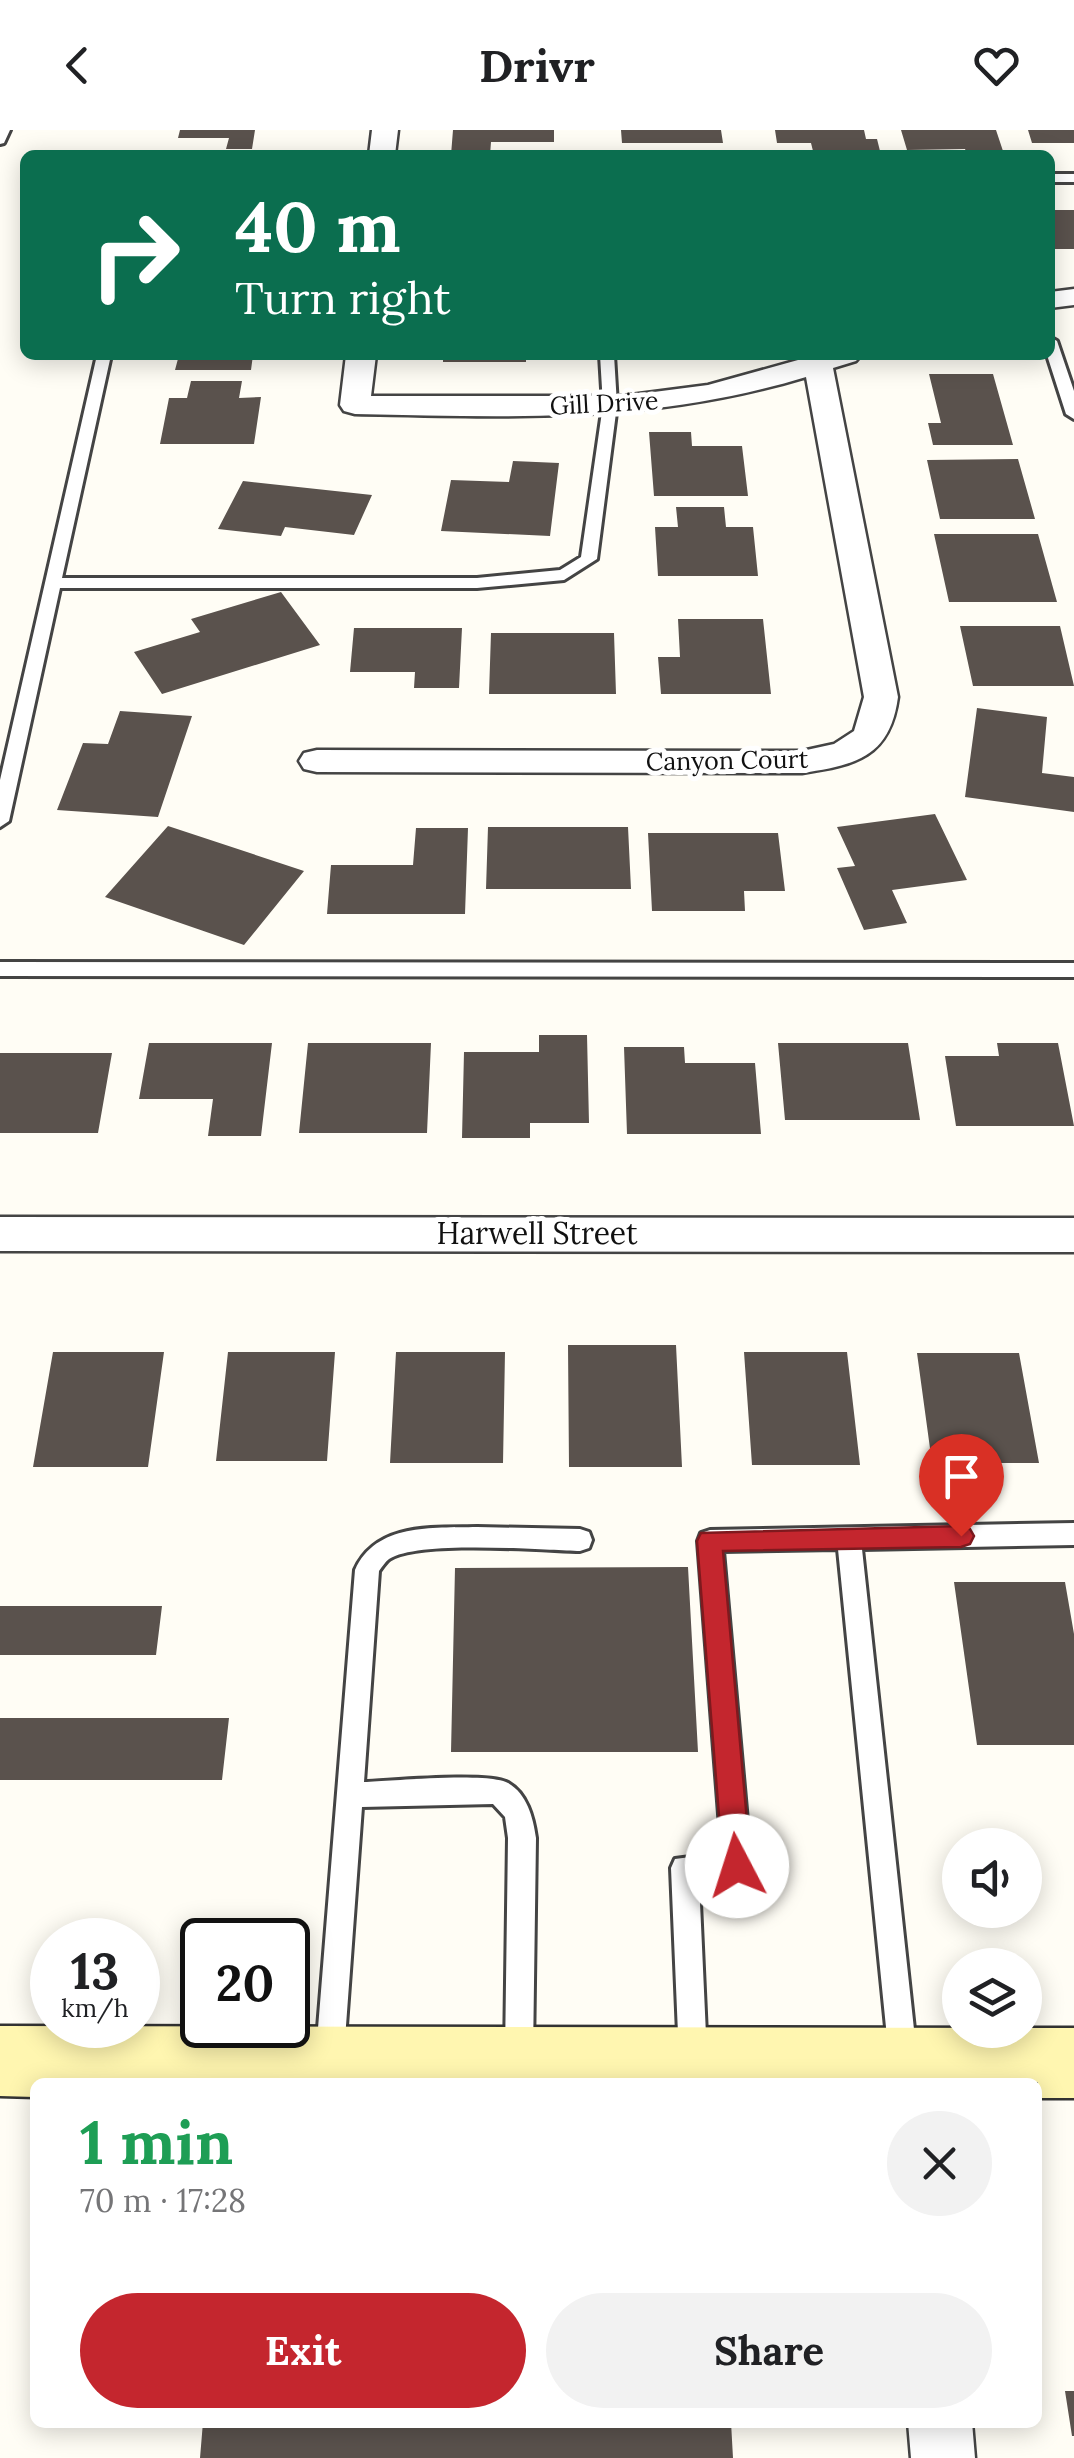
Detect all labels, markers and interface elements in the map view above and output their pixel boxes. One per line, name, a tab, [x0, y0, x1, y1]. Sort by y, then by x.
text: Drivr	[479, 37, 595, 94]
icon: back	[50, 38, 105, 93]
icon: heart	[969, 38, 1024, 93]
text: 40 m	[235, 182, 401, 271]
icon: right	[70, 190, 200, 320]
text: Turn right	[235, 269, 451, 326]
street label: Gill Drive	[549, 384, 659, 422]
street label: Canyon Court	[646, 743, 809, 777]
street label: Harwell Street	[436, 1214, 638, 1252]
pin	[919, 1434, 1004, 1537]
icon: arrive	[934, 1449, 989, 1504]
position arrow	[685, 1814, 789, 1918]
map controls	[942, 1828, 1042, 2048]
button: sound	[942, 1828, 1042, 1928]
speed limit sign: 20	[180, 1918, 310, 2048]
text: 13	[71, 1939, 119, 2003]
button: layers	[942, 1948, 1042, 2048]
text: km/h	[61, 1992, 129, 2024]
text: 1 min	[80, 2104, 233, 2180]
button: close	[887, 2111, 992, 2216]
text: 70 m · 17:28	[80, 2180, 246, 2221]
button: Exit	[80, 2293, 526, 2408]
button: Share	[546, 2293, 992, 2408]

